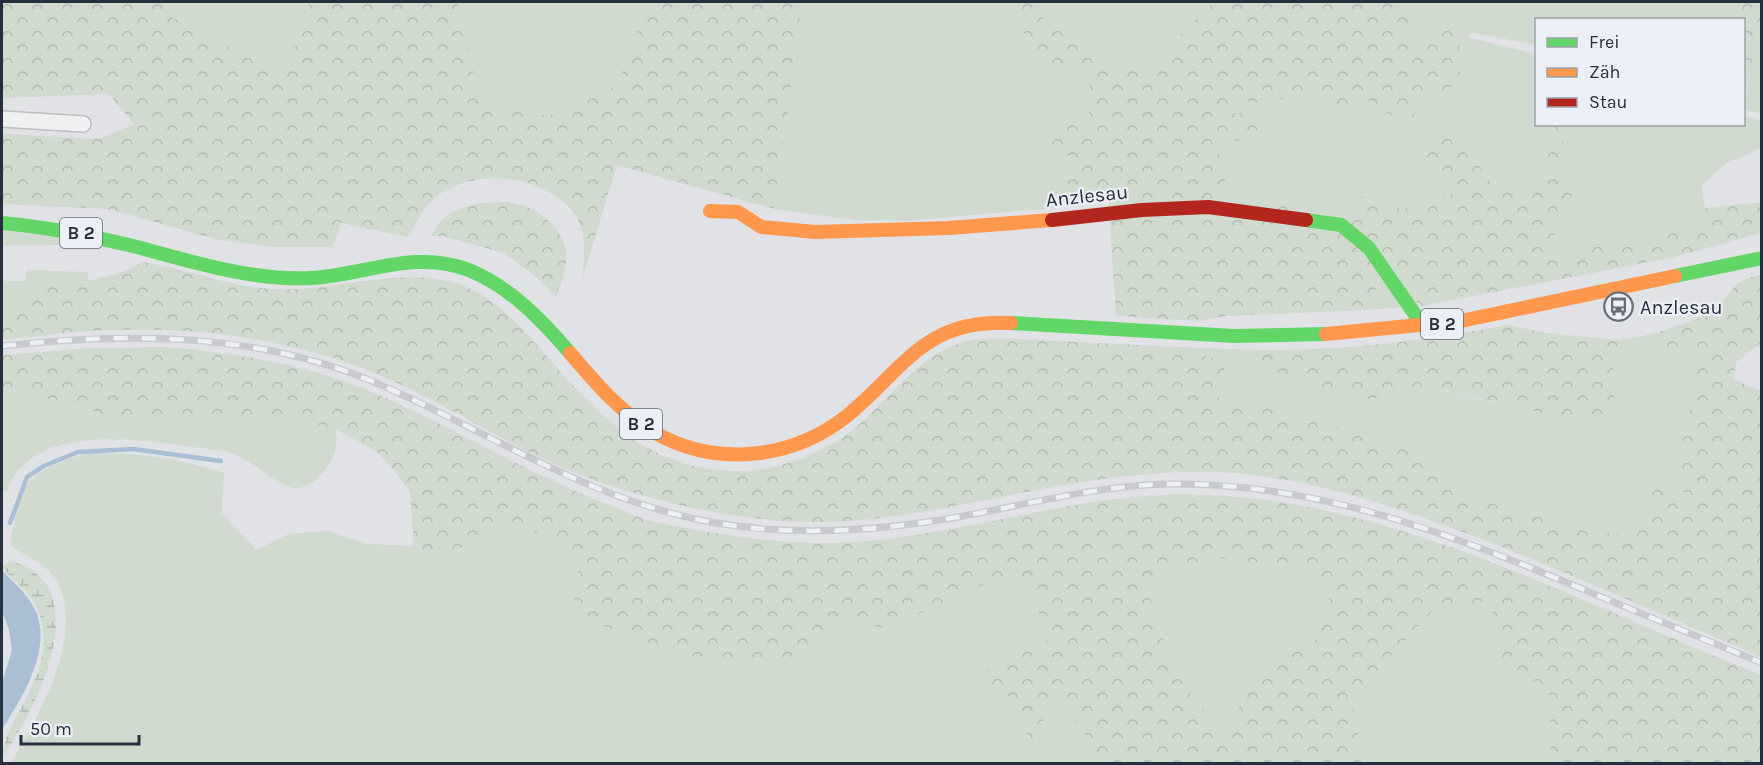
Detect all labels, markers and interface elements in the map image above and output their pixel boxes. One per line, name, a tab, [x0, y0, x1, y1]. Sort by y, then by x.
legend	[1535, 18, 1745, 126]
text: Frei	[1589, 31, 1620, 53]
text: Zäh	[1589, 61, 1620, 83]
text: Stau	[1589, 91, 1627, 113]
street label: Anzlesau	[1045, 180, 1129, 212]
road number: B 2	[60, 218, 102, 248]
bus stop icon: Anzlesau	[1603, 291, 1635, 323]
place label: Anzlesau	[1640, 296, 1723, 319]
road number: B 2	[1421, 309, 1463, 339]
road number: B 2	[620, 409, 662, 439]
scale bar	[21, 708, 140, 746]
text: 50 m	[30, 718, 72, 740]

